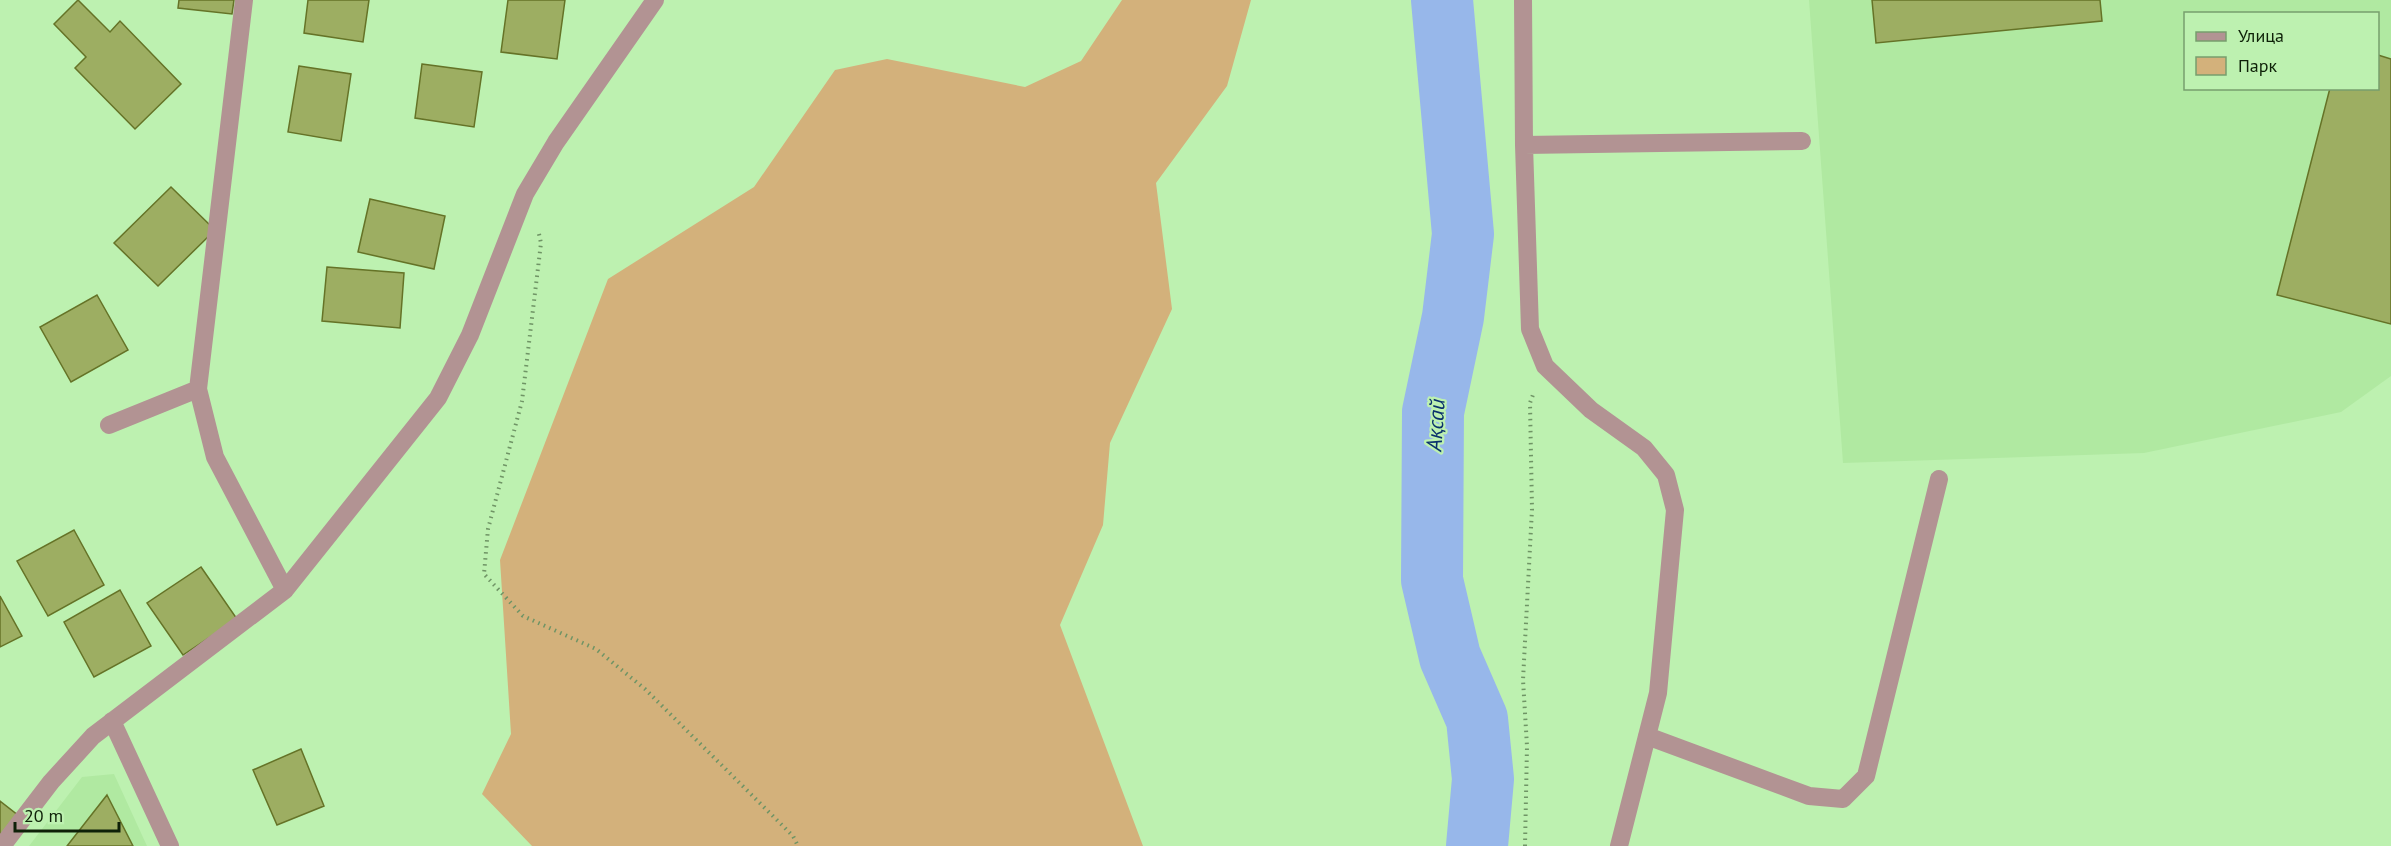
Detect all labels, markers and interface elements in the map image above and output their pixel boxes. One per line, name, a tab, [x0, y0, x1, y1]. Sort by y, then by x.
legend	[2184, 12, 2379, 90]
text: Улица	[2238, 24, 2284, 47]
text: Парк	[2238, 54, 2278, 77]
water label: Ақсай	[1419, 398, 1451, 453]
scale bar	[15, 795, 118, 833]
text: 20 m	[24, 804, 63, 827]

